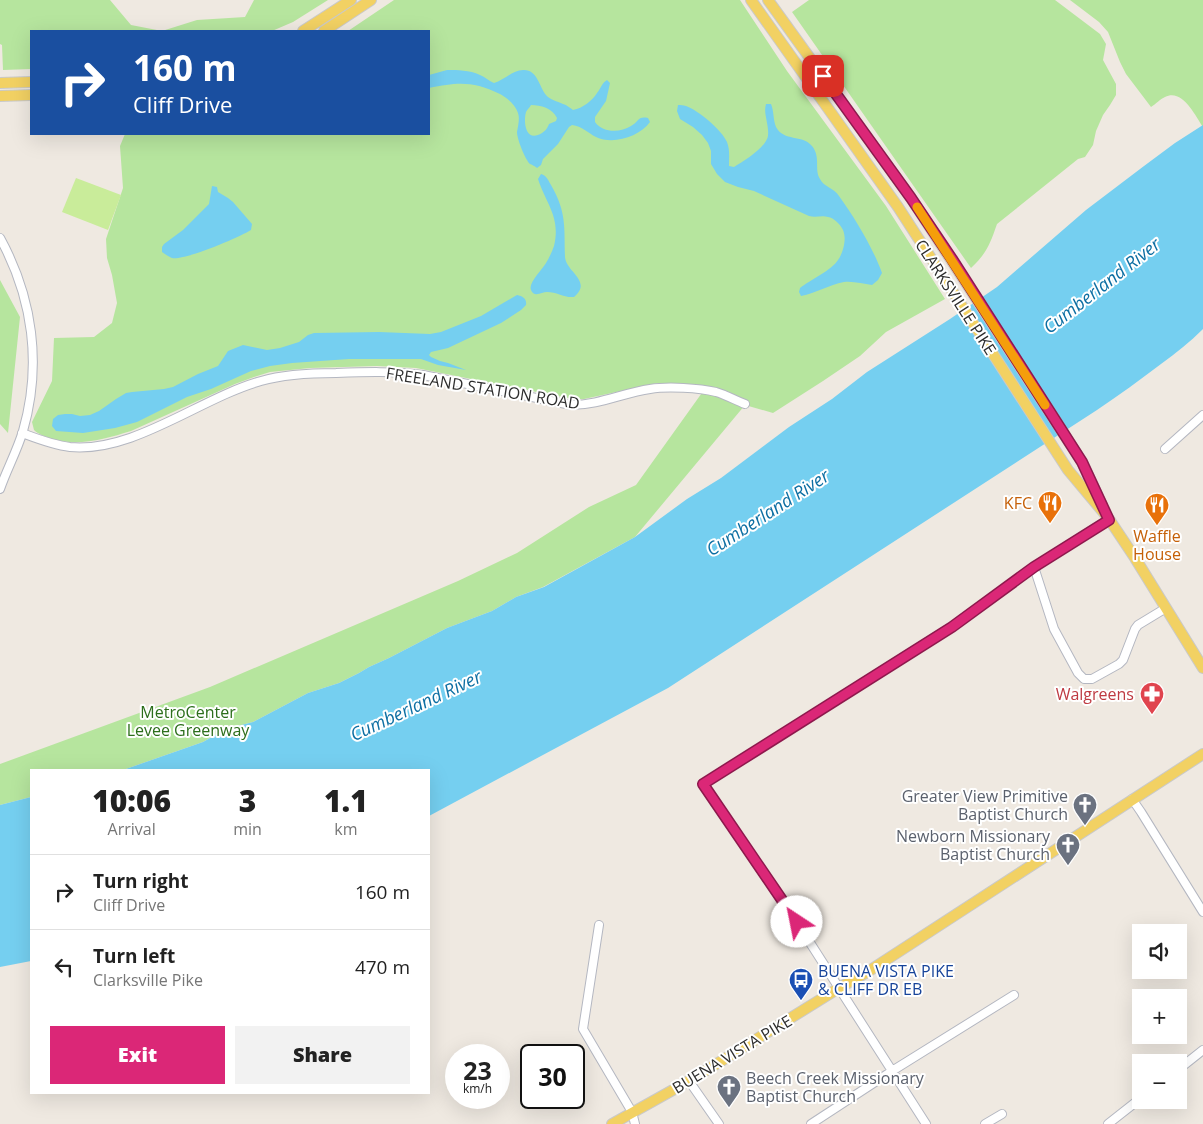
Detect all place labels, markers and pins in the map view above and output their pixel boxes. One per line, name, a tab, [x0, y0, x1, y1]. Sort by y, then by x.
pin	[802, 55, 844, 97]
restaurant icon: KFC	[1037, 490, 1063, 524]
place label: KFC	[1004, 492, 1032, 514]
restaurant icon: Waffle House	[1144, 492, 1170, 526]
place label: Waffle House	[1133, 525, 1181, 565]
pharmacy icon: Walgreens	[1139, 681, 1165, 715]
place label: Walgreens	[1056, 683, 1134, 705]
place label: Greater View Primitive Baptist Church	[902, 785, 1068, 825]
church icon: Greater View Primitive Baptist Church	[1072, 792, 1098, 826]
place label: Newborn Missionary Baptist Church	[896, 825, 1051, 865]
church icon: Newborn Missionary Baptist Church	[1055, 832, 1081, 866]
place label: BUENA VISTA PIKE & CLIFF DR EB	[818, 960, 954, 1000]
bus stop icon: BUENA VISTA PIKE & CLIFF DR EB	[788, 967, 814, 1001]
place label: Beech Creek Missionary Baptist Church	[746, 1067, 925, 1107]
church icon: Beech Creek Missionary Baptist Church	[716, 1074, 742, 1108]

